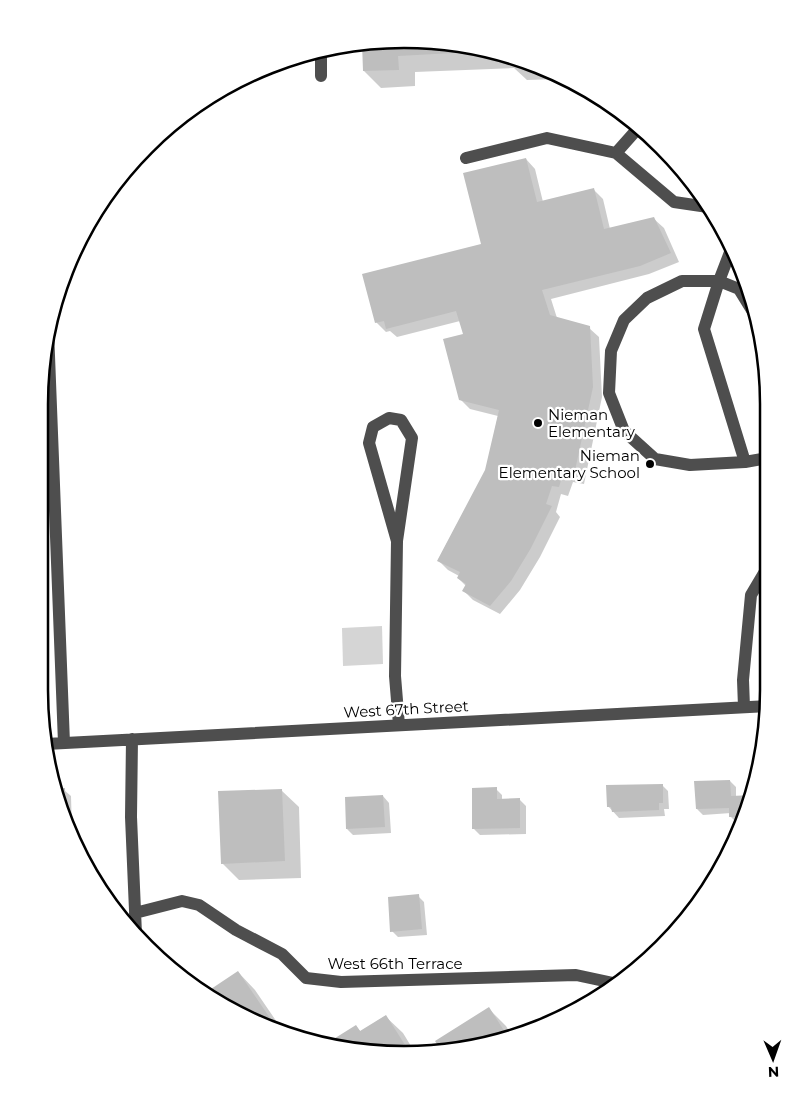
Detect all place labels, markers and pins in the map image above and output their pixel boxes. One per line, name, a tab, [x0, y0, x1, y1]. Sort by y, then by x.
place label: Nieman Elementary	[548, 405, 636, 441]
marker: Nieman Elementary	[532, 417, 544, 429]
place label: Nieman Elementary School	[499, 446, 640, 482]
marker: Nieman Elementary School	[644, 458, 656, 470]

